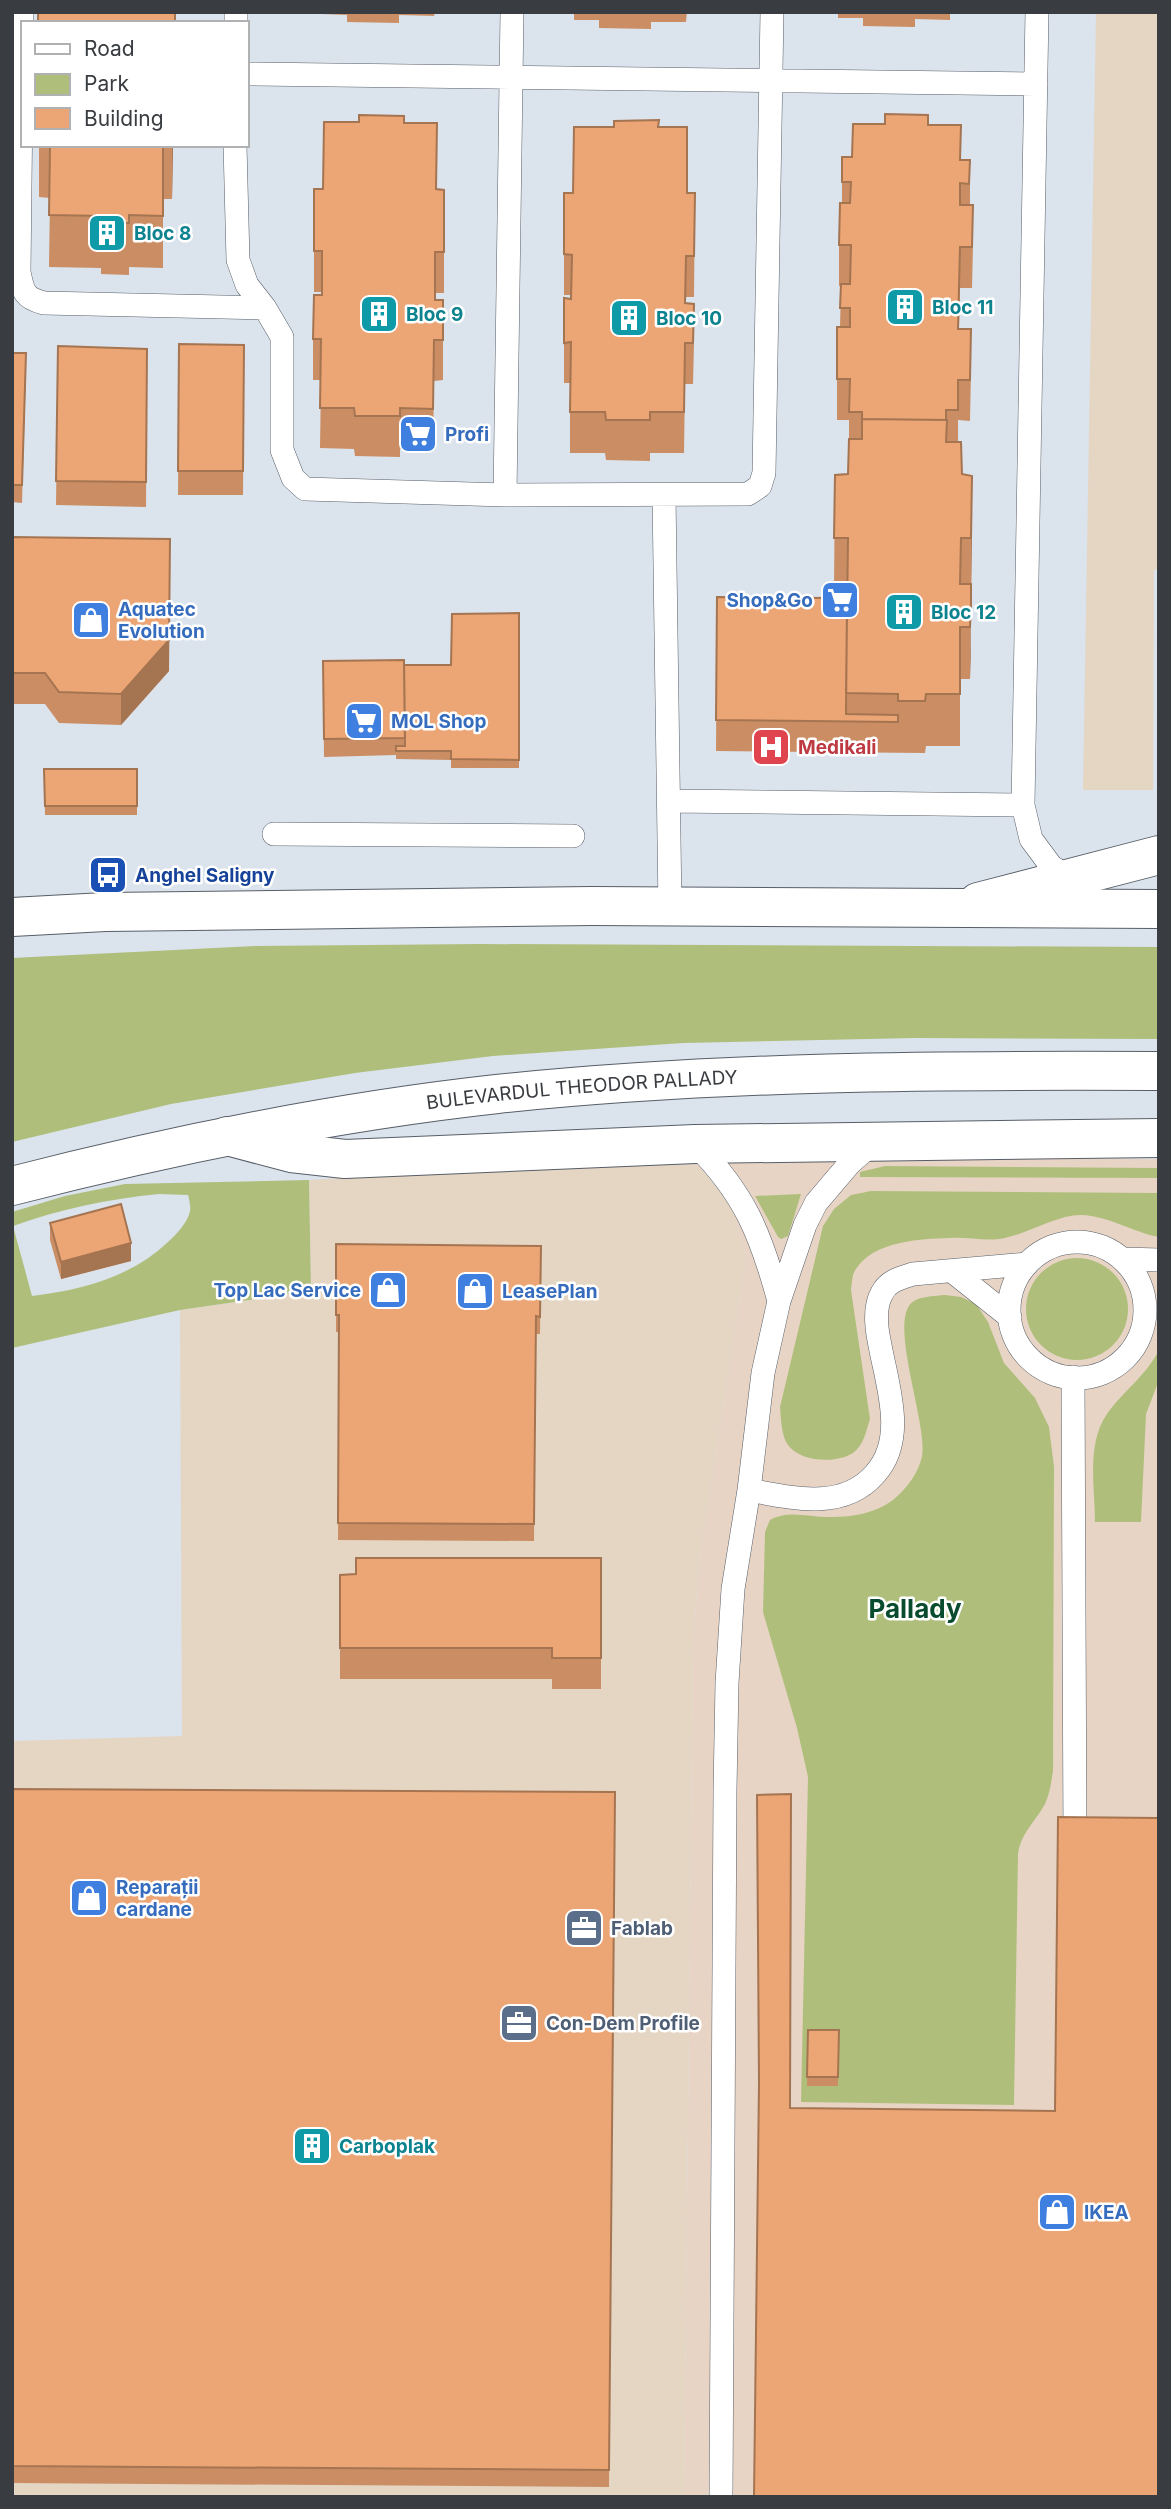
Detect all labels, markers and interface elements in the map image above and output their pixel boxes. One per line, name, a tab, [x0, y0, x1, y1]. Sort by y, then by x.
legend	[21, 21, 248, 147]
text: Road	[84, 36, 135, 61]
text: Park	[84, 71, 129, 96]
text: Building	[84, 106, 164, 131]
building icon: Bloc 8	[86, 212, 128, 254]
place label: Bloc 8	[134, 222, 191, 245]
building icon: Bloc 11	[884, 286, 926, 328]
building icon: Bloc 9	[358, 293, 400, 335]
place label: Bloc 11	[932, 296, 993, 319]
building icon: Bloc 10	[608, 297, 650, 339]
place label: Bloc 9	[406, 303, 463, 326]
place label: Bloc 10	[656, 307, 722, 330]
supermarket icon: Profi	[397, 413, 439, 455]
place label: Profi	[445, 423, 489, 446]
supermarket icon: Shop&Go	[819, 579, 861, 621]
place label: Shop&Go	[726, 589, 813, 612]
building icon: Bloc 12	[883, 591, 925, 633]
place label: Aquatec Evolution	[118, 598, 205, 643]
shop icon: Aquatec Evolution	[70, 599, 112, 641]
place label: Bloc 12	[931, 601, 996, 624]
supermarket icon: MOL Shop	[343, 700, 385, 742]
place label: MOL Shop	[391, 710, 487, 733]
hospital icon: Medikali	[750, 726, 792, 768]
place label: Medikali	[798, 736, 877, 759]
bus stop icon: Anghel Saligny	[87, 854, 129, 896]
place label: Anghel Saligny	[135, 864, 275, 887]
street label: BULEVARDUL THEODOR PALLADY	[425, 1066, 738, 1115]
shop icon: Top Lac Service	[367, 1269, 409, 1311]
shop icon: LeasePlan	[454, 1270, 496, 1312]
place label: Top Lac Service	[213, 1279, 361, 1302]
place label: LeasePlan	[502, 1280, 598, 1303]
district label: Pallady	[868, 1593, 962, 1624]
place label: Reparații cardane	[116, 1876, 199, 1921]
shop icon: Reparații cardane	[68, 1877, 110, 1919]
office icon: Fablab	[563, 1907, 605, 1949]
place label: Fablab	[611, 1917, 673, 1940]
office icon: Con-Dem Profile	[498, 2002, 540, 2044]
place label: Con-Dem Profile	[546, 2012, 700, 2035]
building icon: Carboplak	[291, 2125, 333, 2167]
place label: Carboplak	[339, 2135, 435, 2158]
shop icon: IKEA	[1036, 2191, 1078, 2233]
place label: IKEA	[1084, 2201, 1129, 2224]

